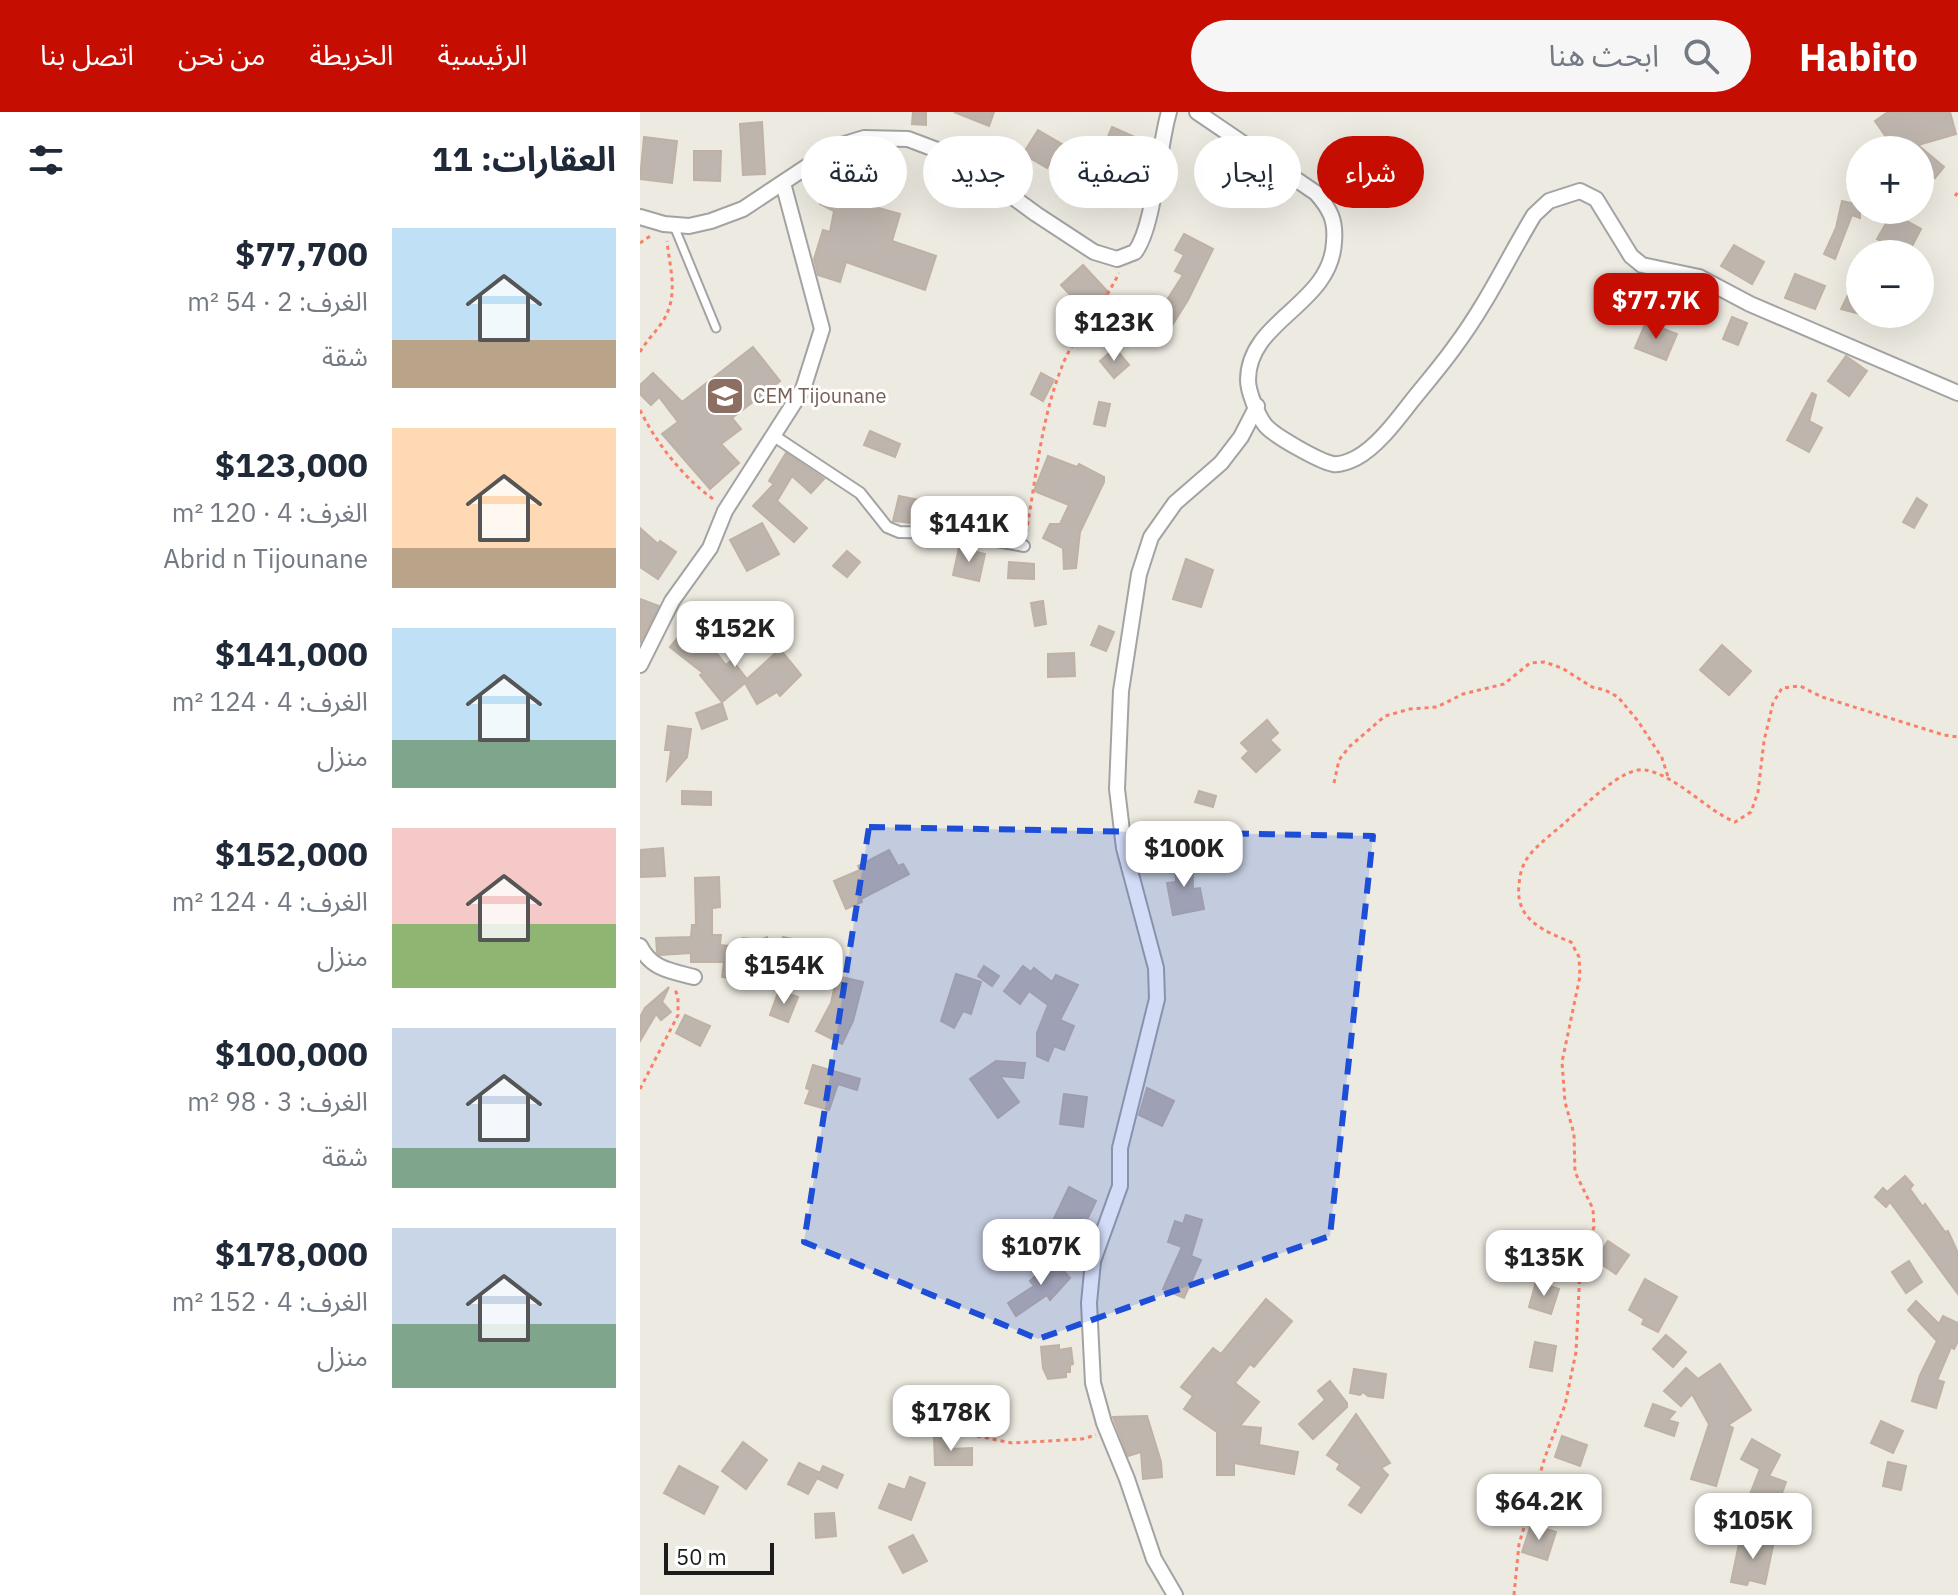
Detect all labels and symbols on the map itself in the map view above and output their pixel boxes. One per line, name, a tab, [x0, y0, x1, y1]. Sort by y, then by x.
pin: $77.7K	[1591, 273, 1721, 341]
pin: $123K	[1058, 295, 1170, 363]
school or university icon: CEM Tijounane	[704, 375, 746, 417]
place label: CEM Tijounane	[753, 382, 886, 409]
pin: $141K	[913, 496, 1025, 564]
pin: $152K	[679, 601, 791, 669]
pin: $100K	[1128, 821, 1240, 889]
pin: $154K	[728, 938, 840, 1006]
pin: $107K	[985, 1219, 1097, 1287]
pin: $135K	[1488, 1230, 1600, 1298]
pin: $178K	[895, 1385, 1007, 1453]
pin: $64.2K	[1474, 1474, 1604, 1542]
pin: $105K	[1697, 1493, 1809, 1561]
scale bar	[664, 1539, 774, 1575]

